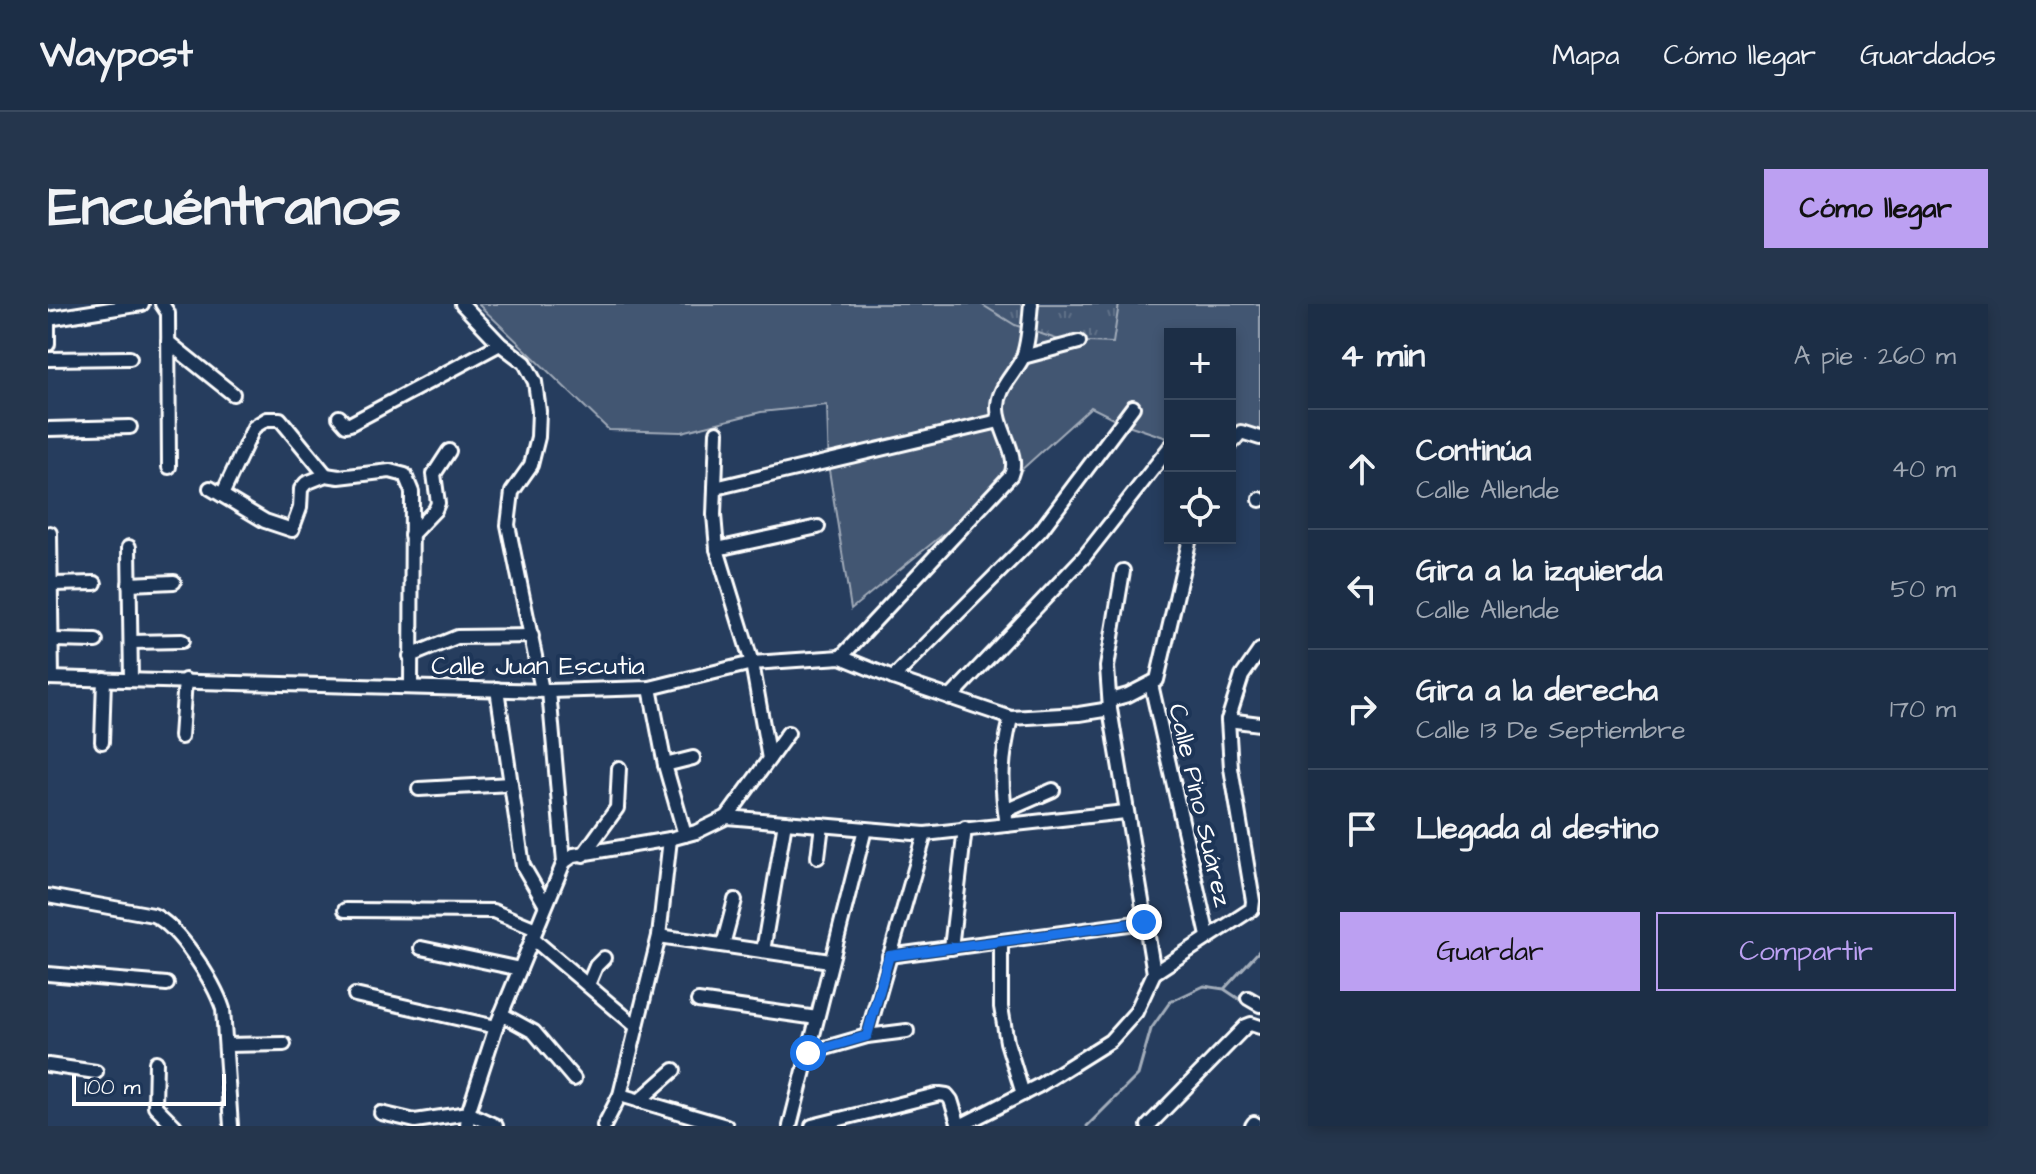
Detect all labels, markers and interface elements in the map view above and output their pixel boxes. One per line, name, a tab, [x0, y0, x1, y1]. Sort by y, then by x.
text: Waypost	[40, 29, 193, 81]
text: Mapa	[1552, 36, 1620, 75]
text: Cómo llegar	[1664, 36, 1816, 75]
text: Guardados	[1860, 36, 1996, 75]
text: Encuéntranos	[48, 169, 401, 247]
button: Cómo llegar	[1764, 169, 1988, 248]
map controls	[1164, 328, 1236, 544]
button: +	[1164, 328, 1236, 400]
text: 4 min	[1340, 332, 1425, 380]
text: A pie · 260 m	[1794, 338, 1956, 374]
button: −	[1164, 400, 1236, 472]
text: Continúa	[1416, 430, 1531, 472]
icon: ahead	[1340, 447, 1384, 491]
text: 40 m	[1891, 451, 1956, 487]
button: locate	[1164, 472, 1236, 544]
text: Calle Allende	[1416, 472, 1560, 508]
text: Gira a la izquierda	[1416, 550, 1662, 592]
icon: left	[1340, 567, 1384, 611]
text: 50 m	[1891, 571, 1956, 607]
text: Calle Allende	[1416, 592, 1560, 628]
street label: Calle Juan Escutia	[431, 648, 645, 684]
text: Gira a la derecha	[1416, 670, 1658, 712]
icon: right	[1340, 687, 1384, 731]
text: 170 m	[1890, 691, 1956, 727]
street label: Calle Pino Suárez	[1159, 700, 1241, 910]
text: Calle 13 De Septiembre	[1416, 712, 1686, 748]
icon: arrive	[1340, 807, 1384, 851]
text: Llegada al destino	[1416, 808, 1658, 850]
route end	[1126, 904, 1162, 940]
button: Guardar	[1340, 912, 1640, 991]
button: Compartir	[1656, 912, 1956, 991]
route start	[790, 1035, 826, 1071]
scale bar	[72, 1070, 226, 1106]
text: 100 m	[84, 1072, 141, 1103]

